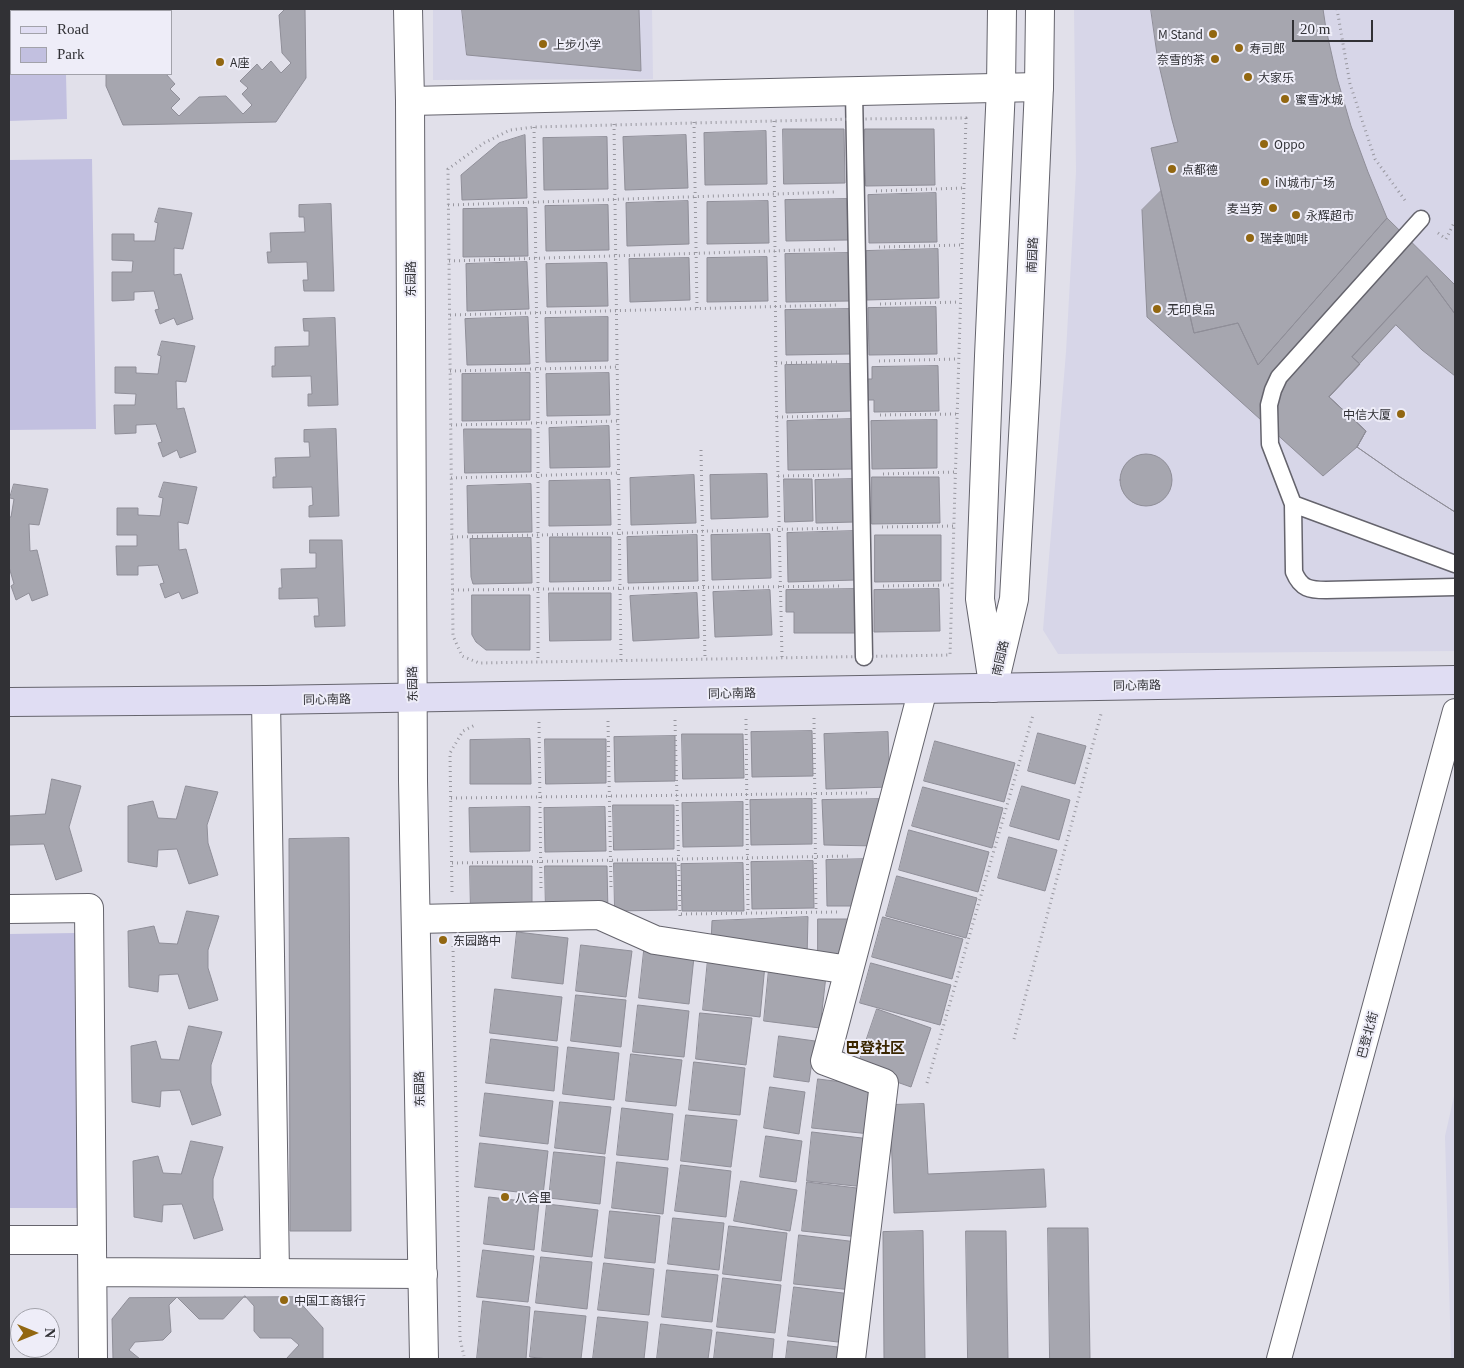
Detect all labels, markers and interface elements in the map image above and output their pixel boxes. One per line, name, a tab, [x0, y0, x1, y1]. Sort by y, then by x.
legend	[10, 10, 172, 75]
scale bar	[1294, 10, 1375, 42]
text: Road	[57, 21, 89, 37]
text: 20 m	[1300, 21, 1330, 37]
place label: M Stand	[1158, 27, 1203, 41]
marker: M Stand	[1207, 28, 1219, 40]
place label: 上步小学	[553, 37, 601, 51]
marker: 上步小学	[537, 38, 549, 50]
place label: 寿司郎	[1249, 41, 1285, 55]
marker: 寿司郎	[1233, 42, 1245, 54]
text: Park	[57, 46, 85, 62]
place label: 奈雪的茶	[1157, 52, 1205, 66]
marker: 奈雪的茶	[1209, 53, 1221, 65]
place label: A座	[230, 55, 249, 69]
marker: A座	[214, 56, 226, 68]
place label: 大家乐	[1258, 70, 1294, 84]
marker: 大家乐	[1242, 71, 1254, 83]
place label: 蜜雪冰城	[1295, 92, 1343, 106]
marker: 蜜雪冰城	[1279, 93, 1291, 105]
place label: Oppo	[1274, 137, 1305, 151]
marker: Oppo	[1258, 138, 1270, 150]
place label: 点都德	[1182, 162, 1218, 176]
marker: 点都德	[1166, 163, 1178, 175]
place label: iN城市广场	[1275, 175, 1335, 189]
marker: iN城市广场	[1259, 176, 1271, 188]
place label: 麦当劳	[1227, 201, 1263, 215]
marker: 麦当劳	[1267, 202, 1279, 214]
place label: 永辉超市	[1306, 208, 1354, 222]
marker: 永辉超市	[1290, 209, 1302, 221]
place label: 瑞幸咖啡	[1260, 231, 1308, 245]
marker: 瑞幸咖啡	[1244, 232, 1256, 244]
street label: 南园路	[1024, 237, 1040, 273]
street label: 东园路	[403, 261, 417, 297]
place label: 无印良品	[1167, 302, 1215, 316]
marker: 无印良品	[1151, 303, 1163, 315]
place label: 中信大厦	[1343, 407, 1391, 421]
marker: 中信大厦	[1395, 408, 1407, 420]
street label: 南园路	[989, 639, 1011, 677]
street label: 东园路	[404, 666, 420, 702]
street label: 同心南路	[1113, 677, 1161, 693]
street label: 同心南路	[708, 685, 756, 701]
street label: 同心南路	[303, 691, 351, 707]
place label: 东园路中	[453, 933, 501, 947]
marker: 东园路中	[437, 934, 449, 946]
street label: 巴登北街	[1354, 1010, 1380, 1060]
district label: 巴登社区	[845, 1038, 905, 1056]
street label: 东园路	[411, 1071, 427, 1107]
place label: 八合里	[515, 1190, 551, 1204]
marker: 八合里	[499, 1191, 511, 1203]
place label: 中国工商银行	[294, 1293, 366, 1307]
marker: 中国工商银行	[278, 1294, 290, 1306]
north arrow	[10, 1308, 60, 1358]
text: N	[42, 1328, 57, 1338]

